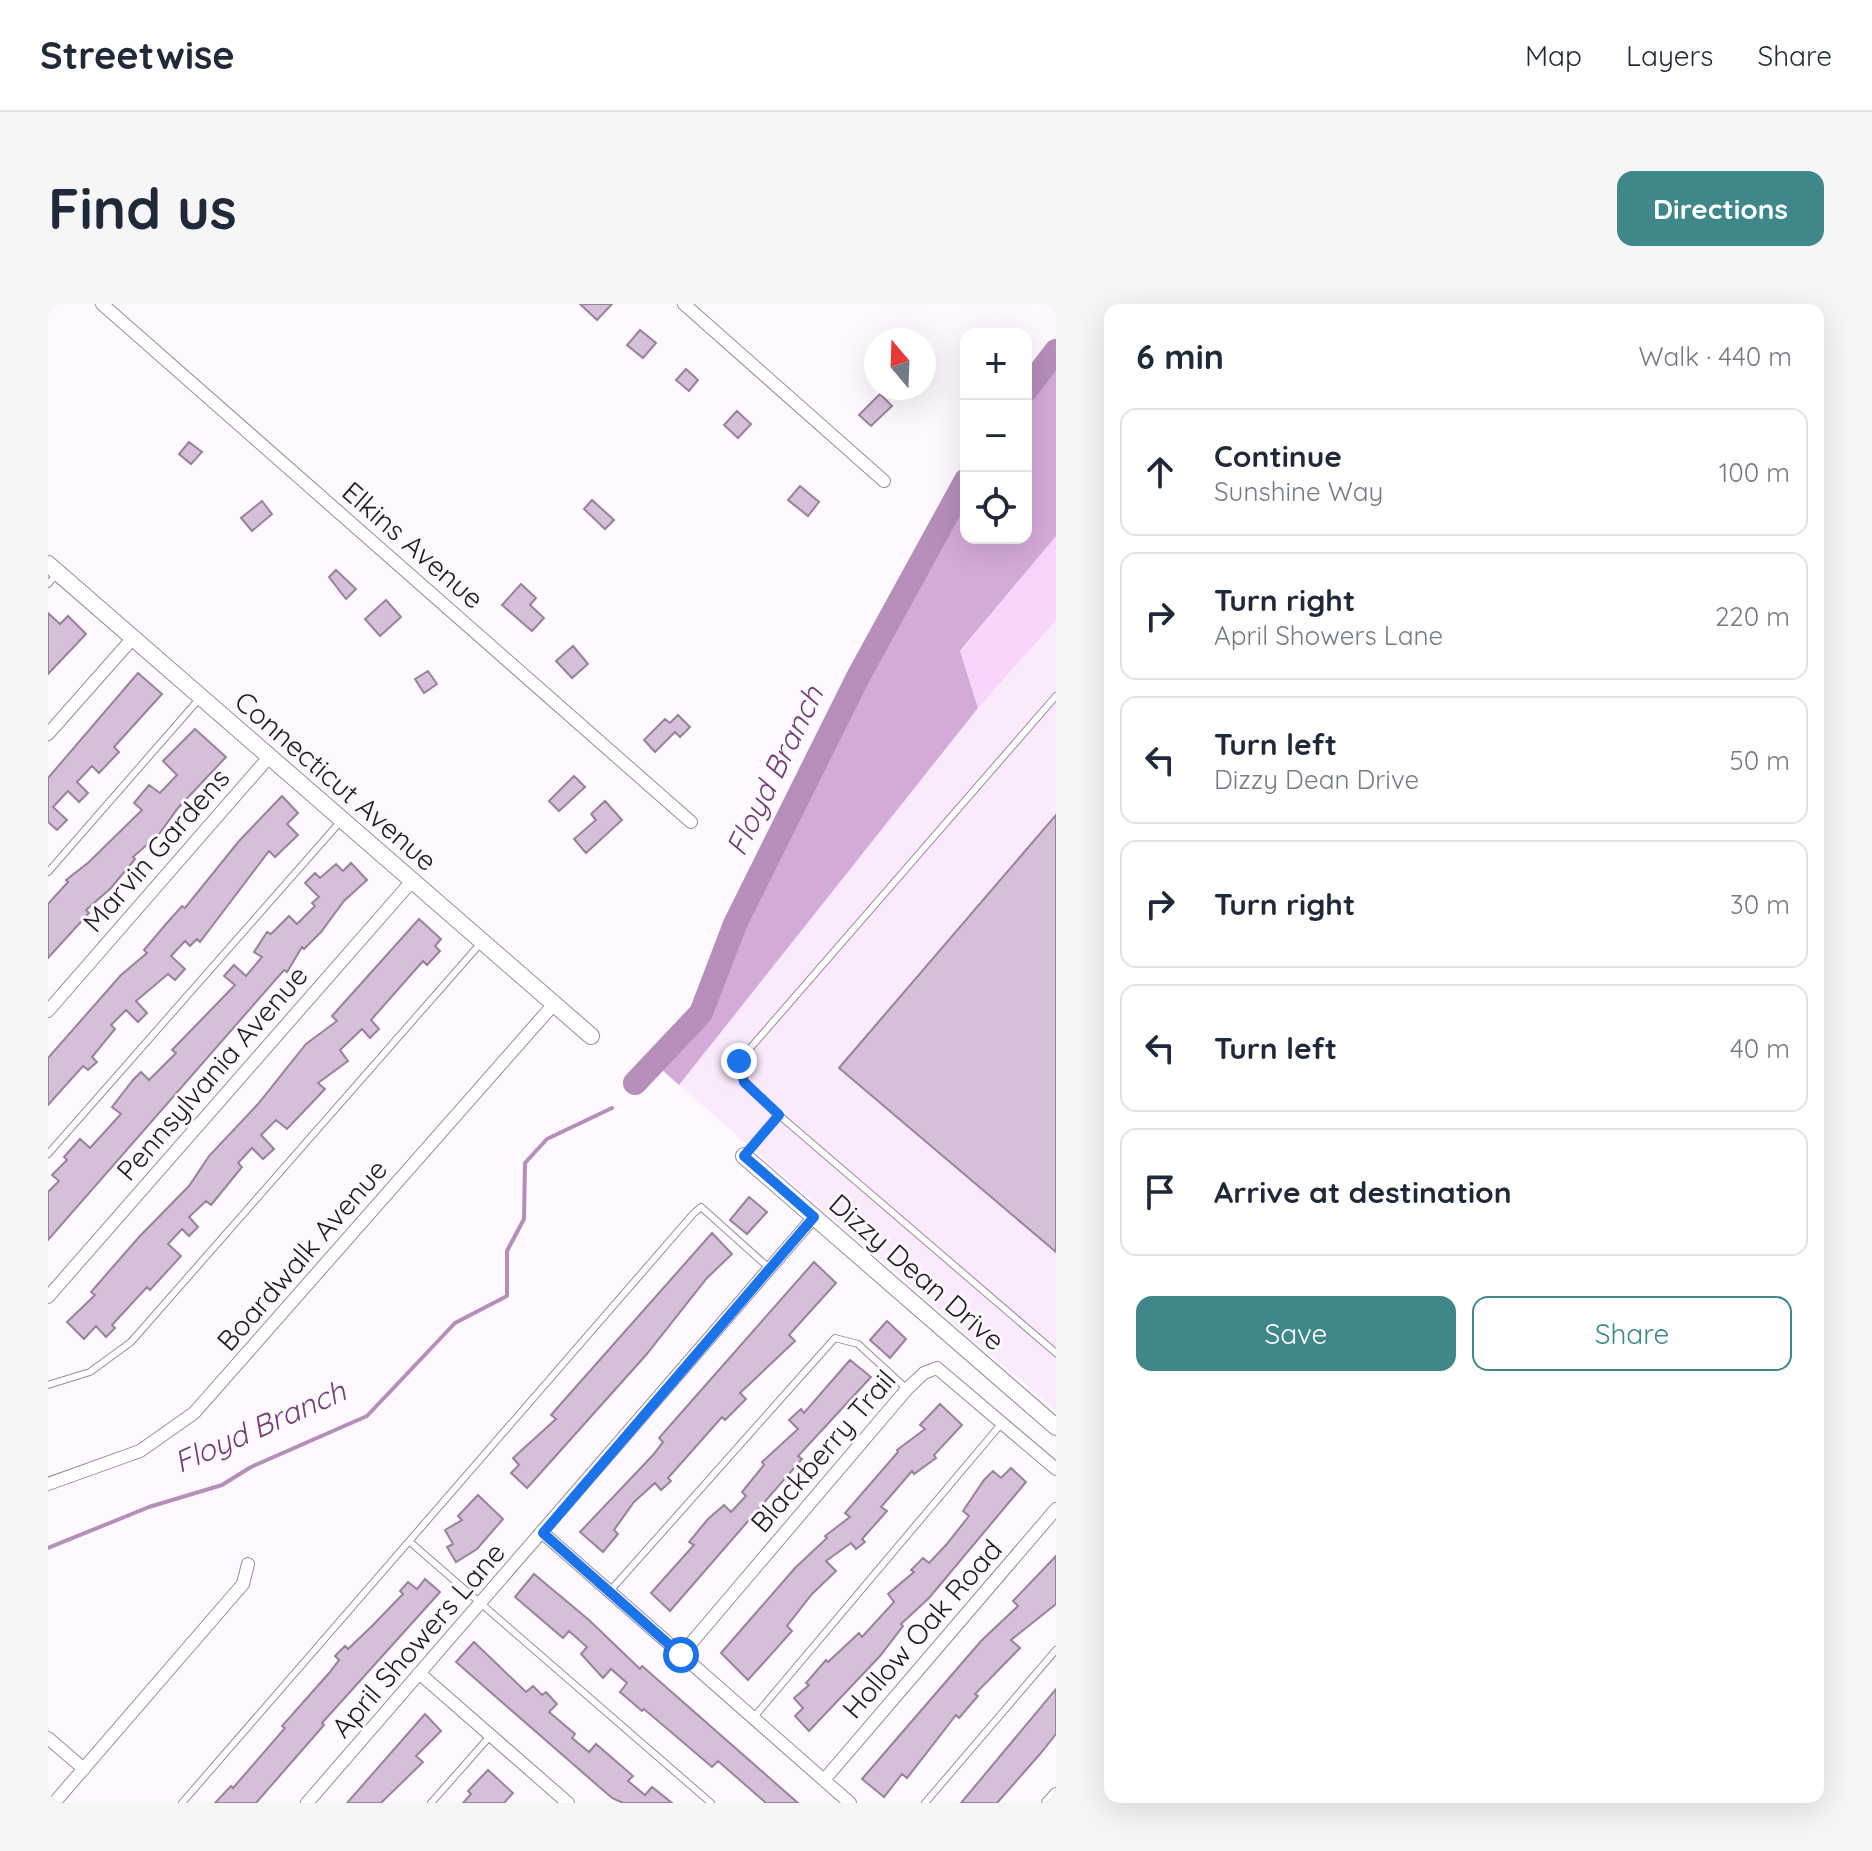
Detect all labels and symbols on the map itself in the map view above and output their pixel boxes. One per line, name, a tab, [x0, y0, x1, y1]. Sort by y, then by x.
north arrow	[864, 328, 936, 400]
street label: Elkins Avenue	[335, 474, 491, 616]
water label: Floyd Branch	[717, 679, 832, 861]
street label: Connecticut Avenue	[228, 683, 445, 878]
street label: Marvin Gardens	[75, 760, 236, 939]
street label: Pennsylvania Avenue	[109, 958, 315, 1187]
route end	[721, 1043, 757, 1079]
street label: Boardwalk Avenue	[209, 1152, 394, 1358]
street label: Dizzy Dean Drive	[822, 1186, 1012, 1357]
street label: Blackberry Trail	[743, 1362, 903, 1539]
water label: Floyd Branch	[168, 1371, 352, 1481]
street label: Hollow Oak Road	[834, 1532, 1009, 1725]
street label: April Showers Lane	[323, 1535, 512, 1744]
route start	[663, 1637, 699, 1673]

